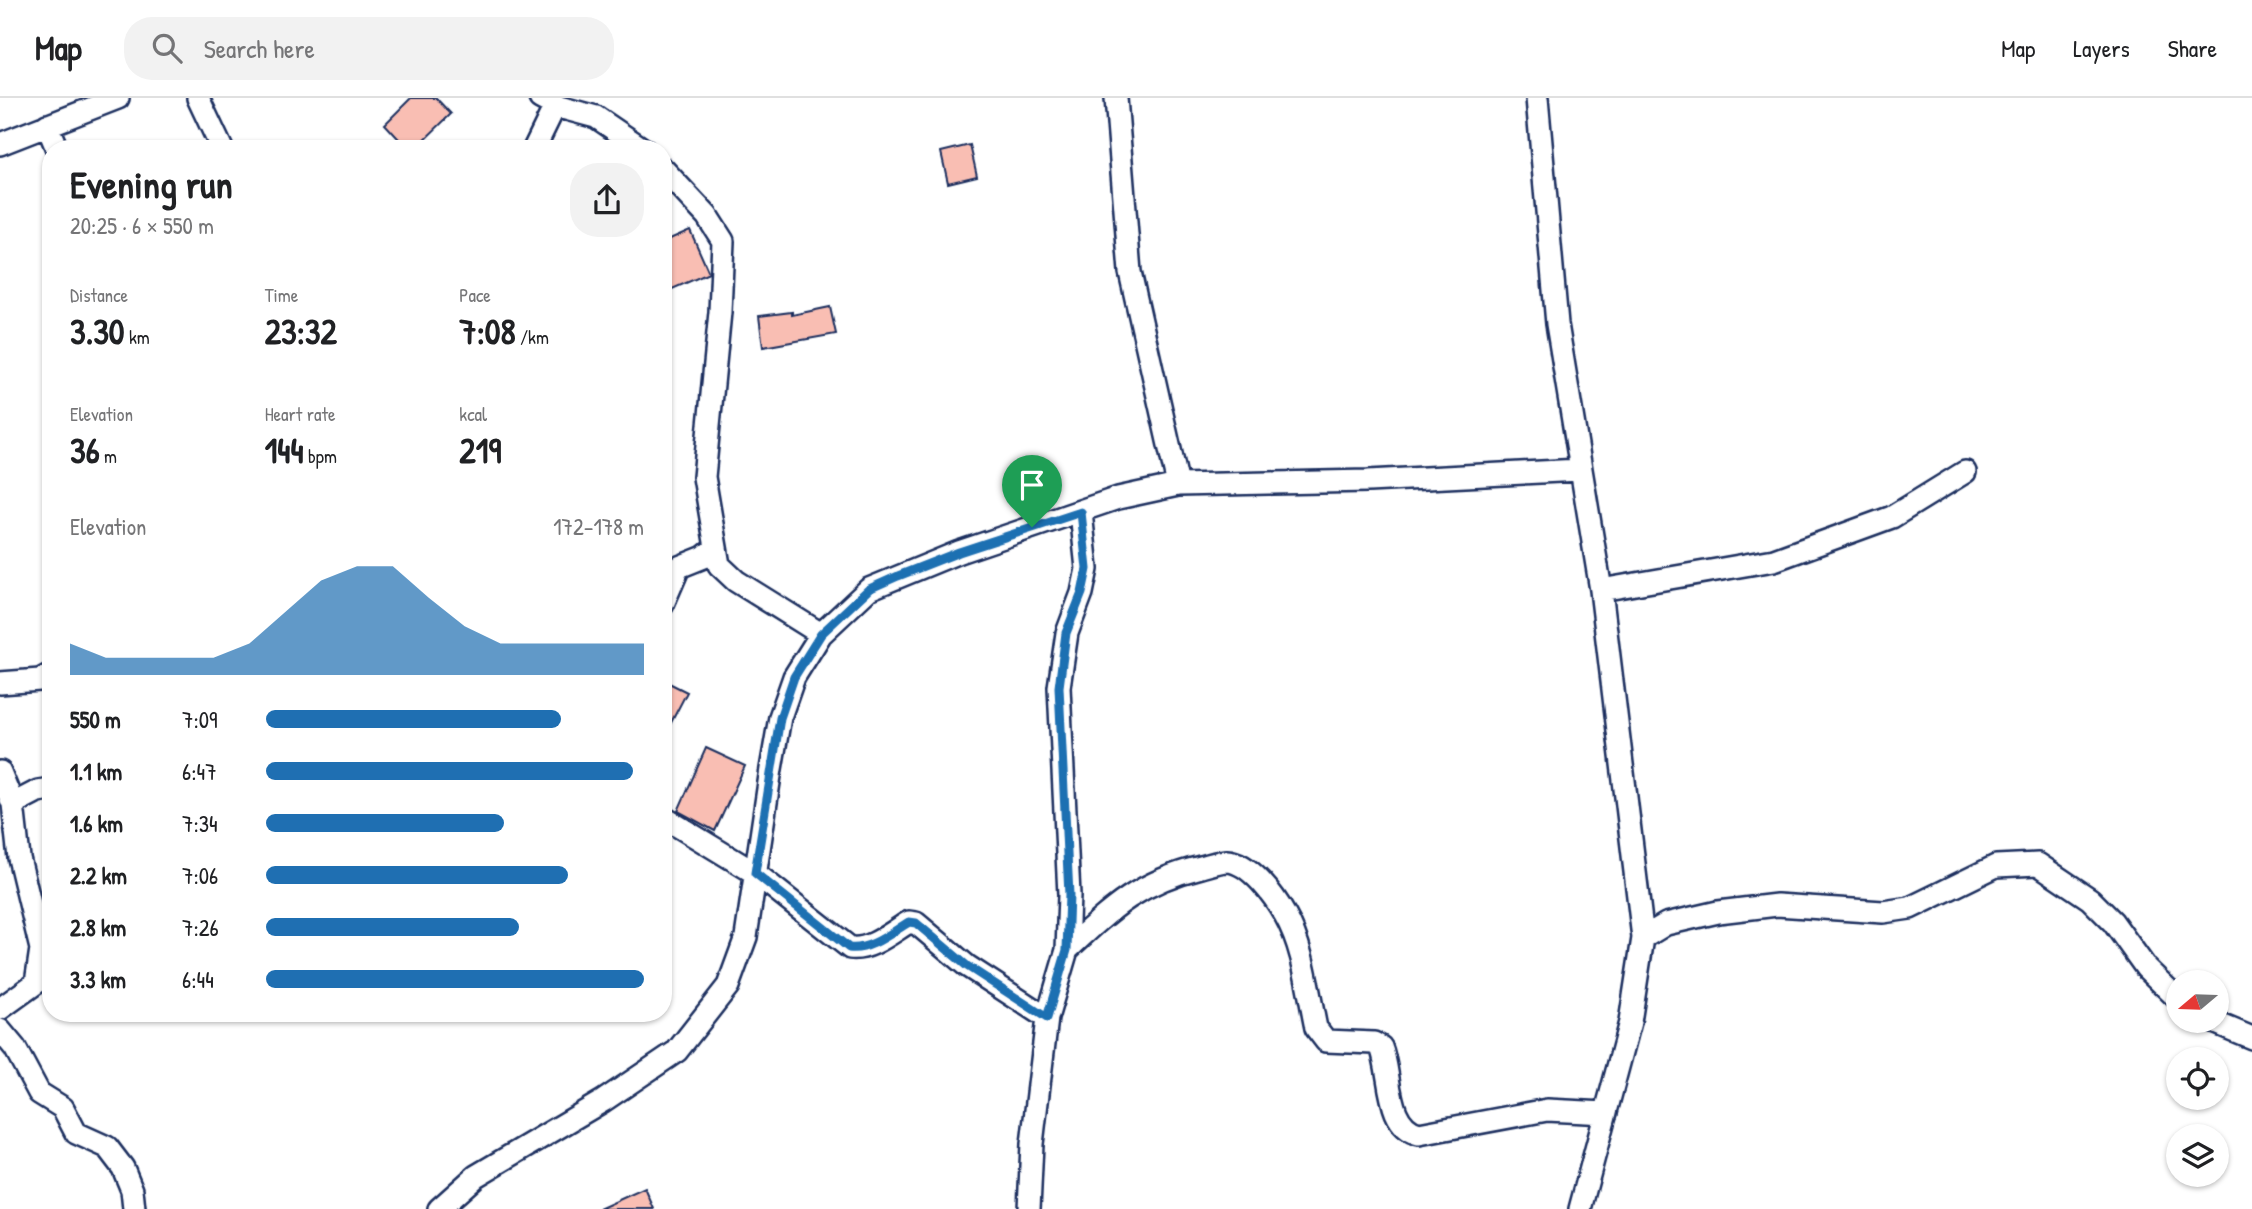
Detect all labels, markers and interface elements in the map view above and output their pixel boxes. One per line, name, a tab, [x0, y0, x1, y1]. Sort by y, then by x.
search box	[124, 17, 614, 80]
text: Map	[35, 26, 82, 70]
icon: search	[148, 29, 186, 67]
text: Search here	[204, 31, 315, 66]
text: Map	[2001, 32, 2035, 64]
text: Layers	[2073, 32, 2130, 64]
text: Share	[2168, 32, 2217, 64]
text: Evening run	[70, 158, 233, 210]
button: share	[570, 163, 644, 237]
text: 20:25 · 6 × 550 m	[70, 210, 214, 241]
text: Distance	[70, 282, 128, 308]
text: Time	[265, 282, 298, 308]
text: Pace	[459, 282, 491, 308]
text: 3.30	[70, 308, 125, 355]
text: 23:32	[265, 308, 337, 355]
text: 7:08	[459, 308, 516, 355]
text: km	[125, 324, 150, 350]
text: /km	[516, 324, 549, 350]
text: Elevation	[70, 401, 133, 427]
text: Heart rate	[265, 401, 336, 427]
text: kcal	[459, 401, 487, 427]
text: 36	[70, 427, 100, 474]
text: 144	[265, 427, 304, 474]
text: 219	[459, 427, 501, 474]
text: m	[100, 443, 117, 469]
text: bpm	[304, 443, 337, 469]
pin	[1002, 455, 1062, 527]
icon: arrive	[1013, 466, 1051, 504]
text: Elevation	[70, 511, 146, 542]
text: 172–178 m	[553, 511, 644, 542]
text: 550 m	[70, 704, 121, 735]
text: 7:09	[182, 704, 217, 735]
text: 1.1 km	[70, 756, 122, 787]
text: 6:47	[182, 756, 217, 787]
text: 1.6 km	[70, 808, 123, 839]
text: 7:34	[182, 808, 218, 839]
text: 2.2 km	[70, 860, 127, 891]
text: 7:06	[182, 860, 218, 891]
text: 2.8 km	[70, 912, 126, 943]
text: 7:26	[182, 912, 219, 943]
text: 3.3 km	[70, 964, 126, 995]
text: 6:44	[182, 964, 214, 995]
north arrow	[2166, 970, 2230, 1032]
map controls	[2166, 970, 2229, 1187]
button: locate	[2166, 1047, 2229, 1110]
button: layers	[2166, 1124, 2229, 1187]

